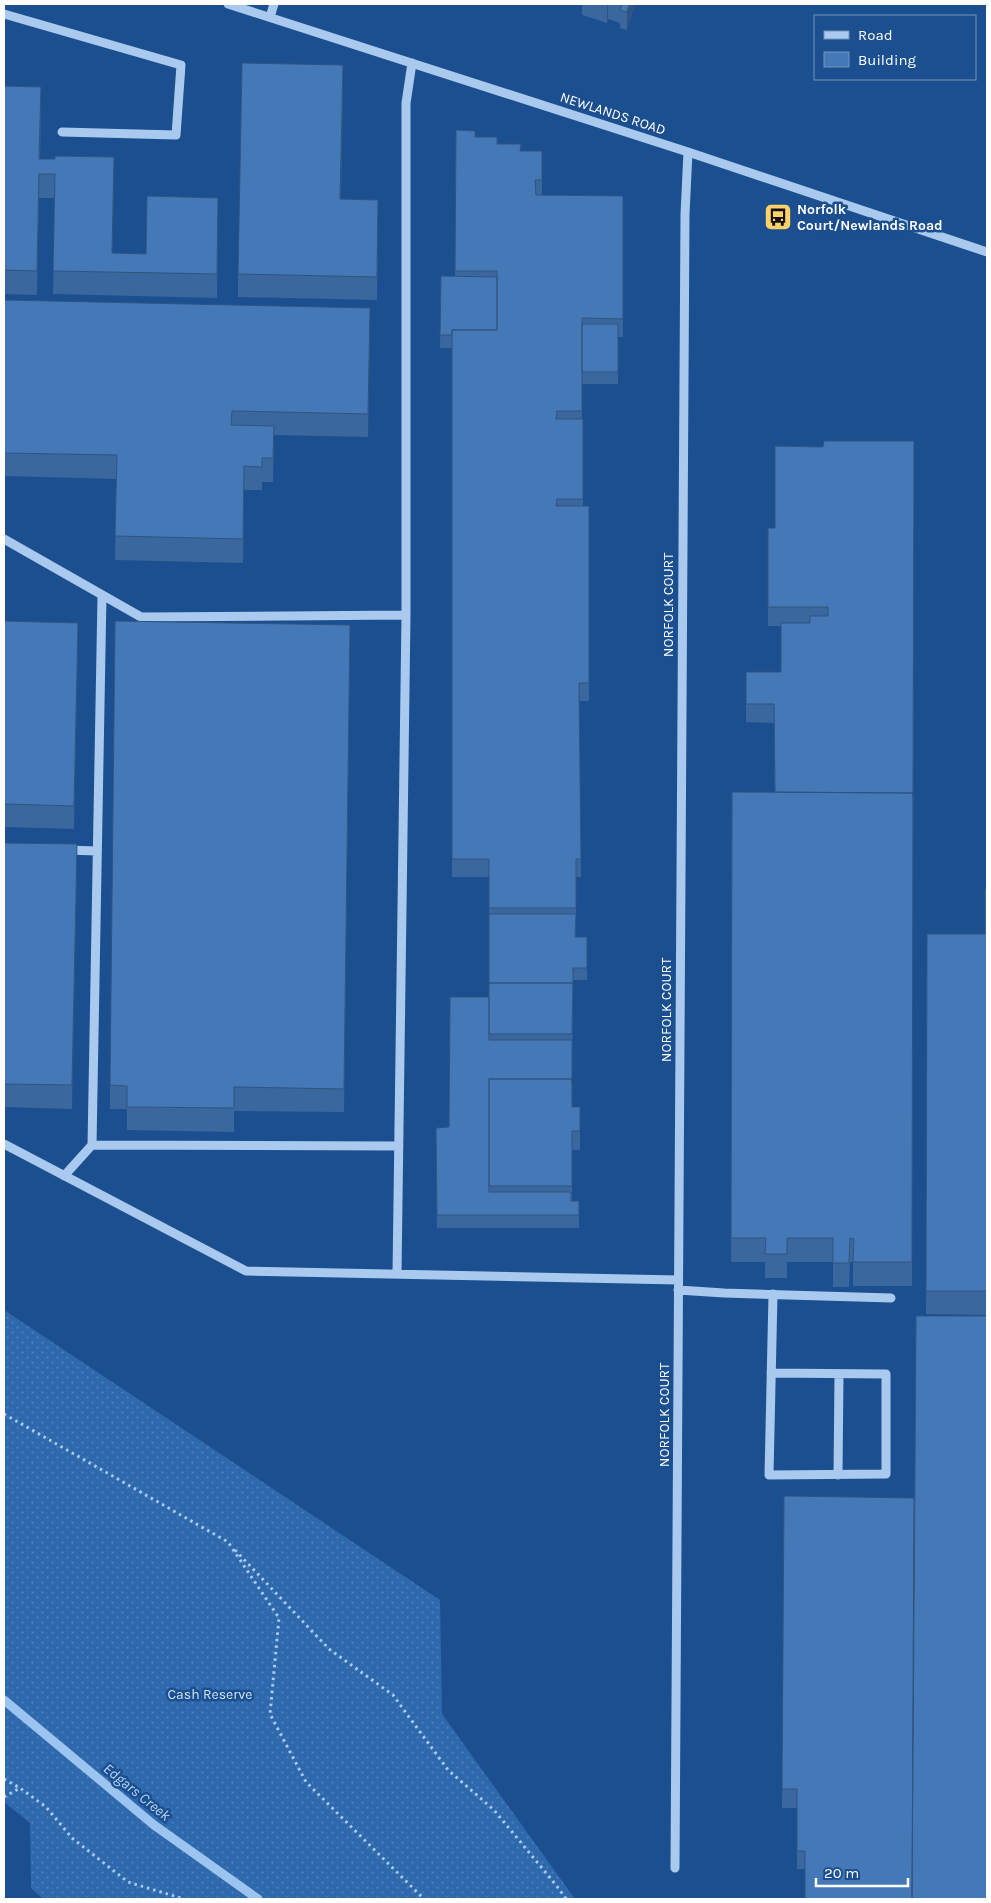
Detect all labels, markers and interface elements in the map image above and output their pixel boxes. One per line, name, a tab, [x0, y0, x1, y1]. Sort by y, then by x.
legend	[814, 15, 976, 80]
text: Road	[858, 26, 893, 44]
text: Building	[858, 51, 916, 69]
street label: NEWLANDS ROAD	[558, 88, 668, 139]
place label: Norfolk Court/Newlands Road	[797, 201, 943, 234]
bus stop icon: Norfolk Court/Newlands Road	[763, 202, 793, 232]
street label: NORFOLK COURT	[660, 553, 677, 657]
street label: NORFOLK COURT	[658, 958, 675, 1062]
street label: NORFOLK COURT	[656, 1363, 673, 1467]
park label: Cash Reserve	[167, 1686, 253, 1703]
water label: Edgars Creek	[100, 1759, 175, 1825]
scale bar	[816, 1856, 908, 1888]
text: 20 m	[824, 1864, 859, 1882]

